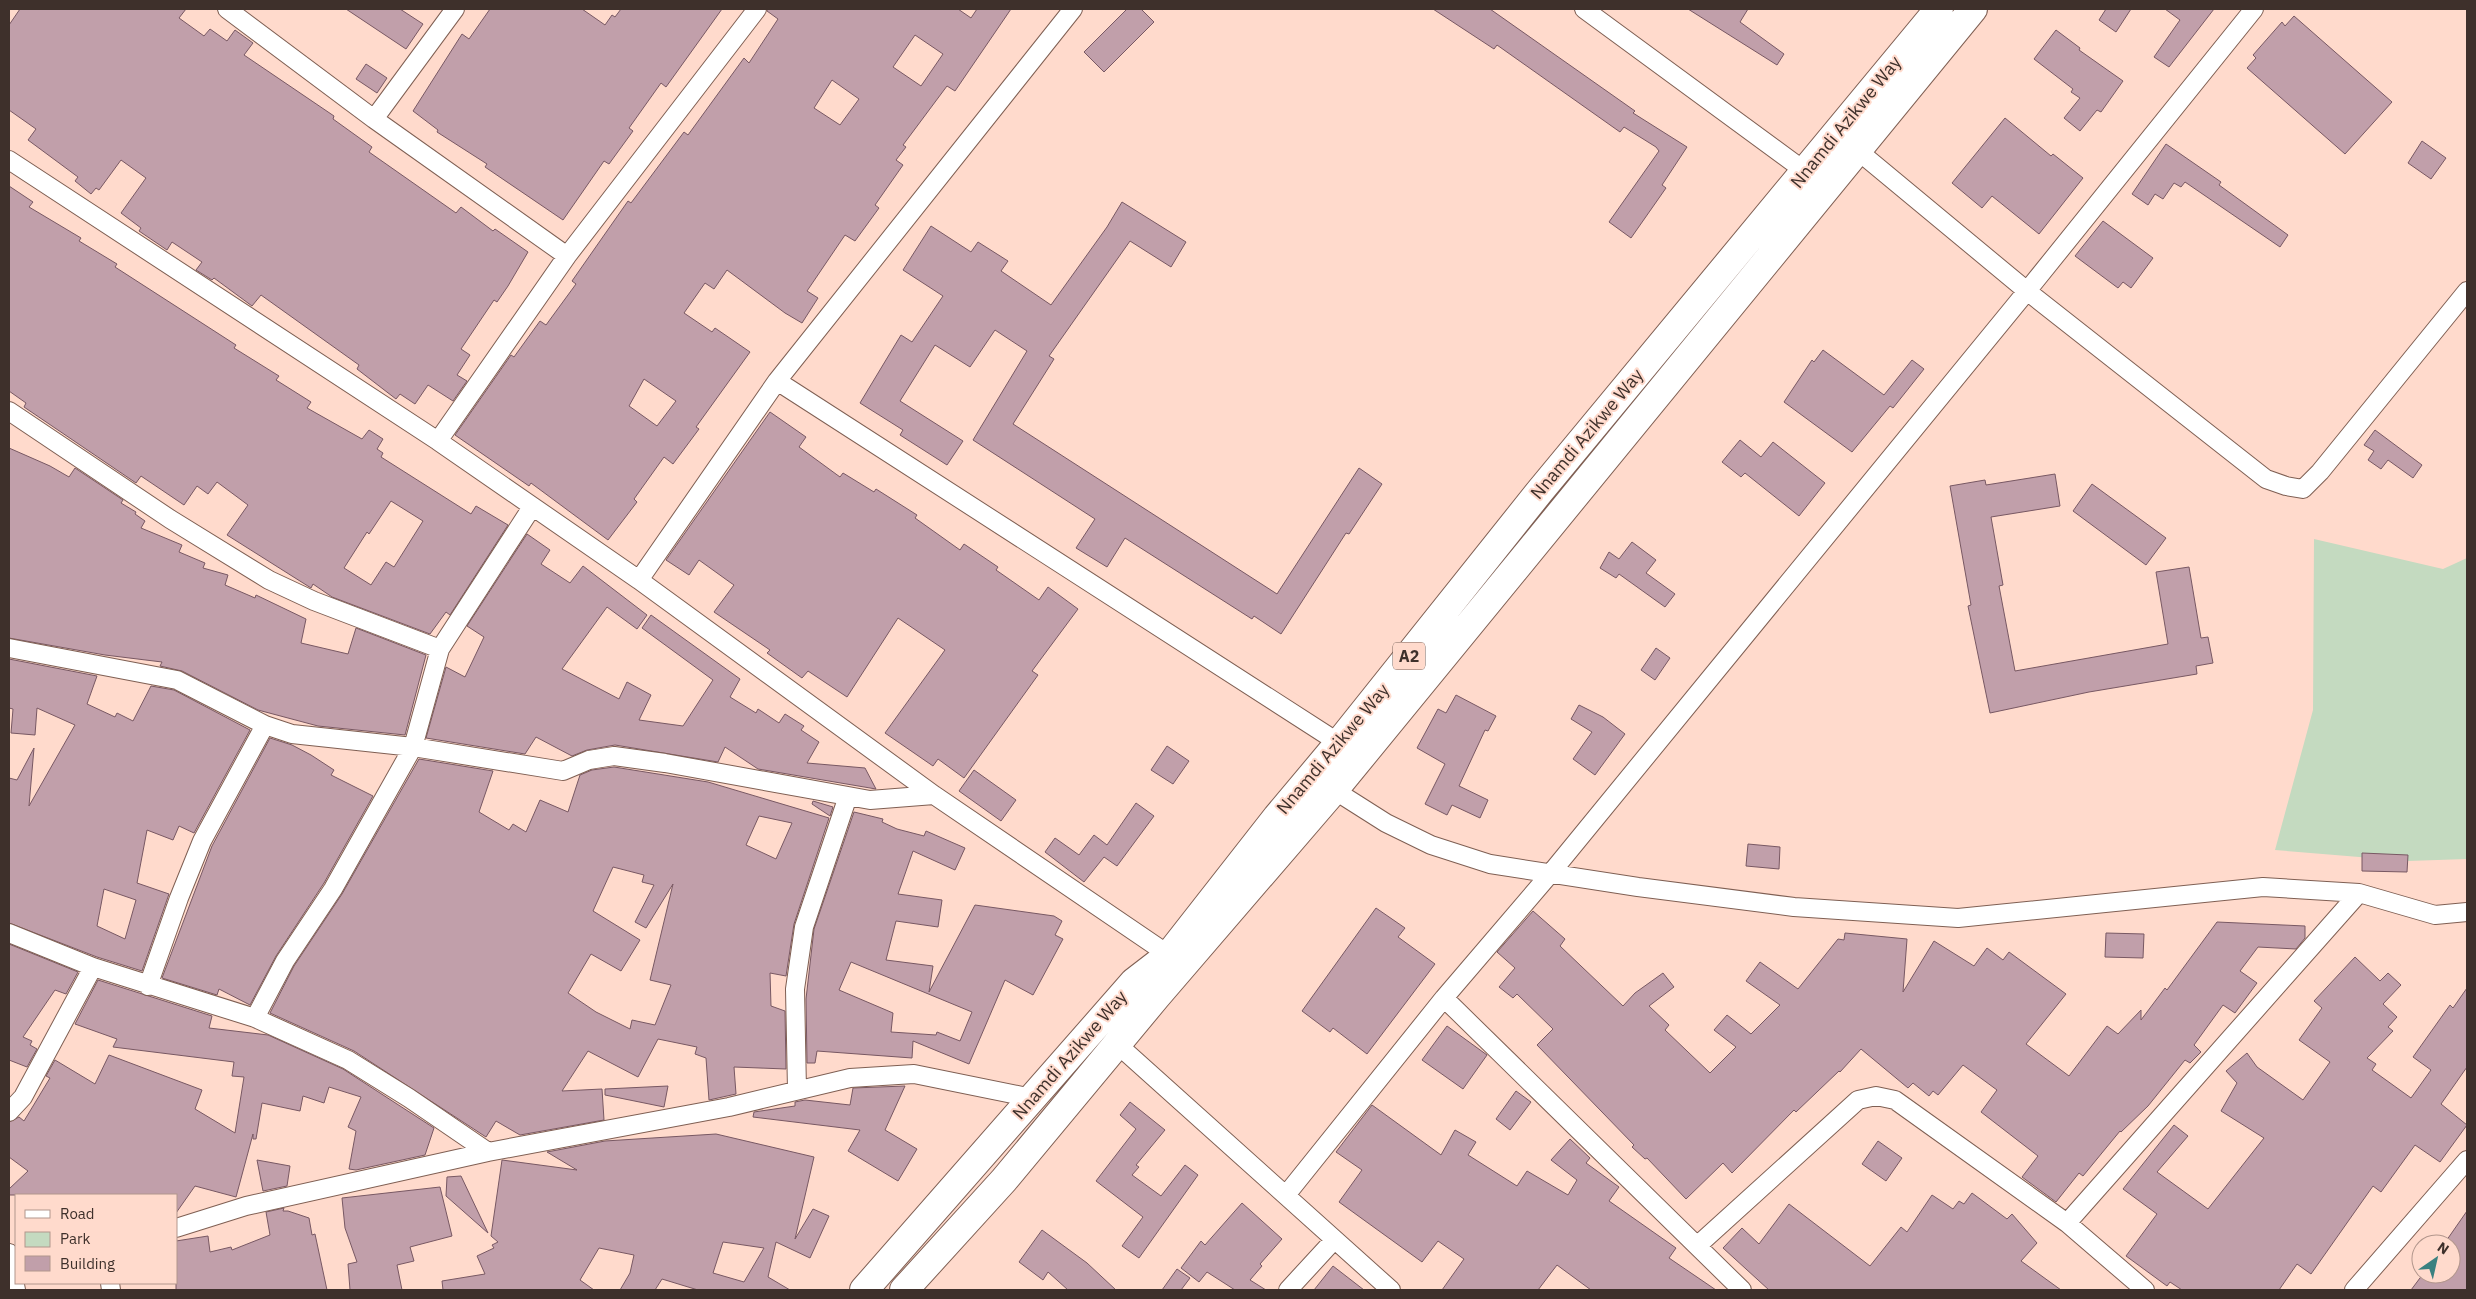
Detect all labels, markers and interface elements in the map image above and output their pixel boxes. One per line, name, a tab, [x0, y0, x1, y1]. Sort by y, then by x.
street label: Nnamdi Azikwe Way	[1785, 51, 1906, 193]
street label: Nnamdi Azikwe Way	[1525, 364, 1648, 504]
road number: A2	[1393, 642, 1425, 669]
street label: Nnamdi Azikwe Way	[1271, 679, 1394, 819]
street label: Nnamdi Azikwe Way	[1007, 985, 1132, 1124]
legend	[15, 1194, 178, 1284]
text: Road	[60, 1204, 95, 1223]
text: Park	[60, 1229, 90, 1248]
north arrow	[2411, 1234, 2461, 1284]
text: N	[2434, 1238, 2453, 1259]
text: Building	[60, 1254, 115, 1273]

